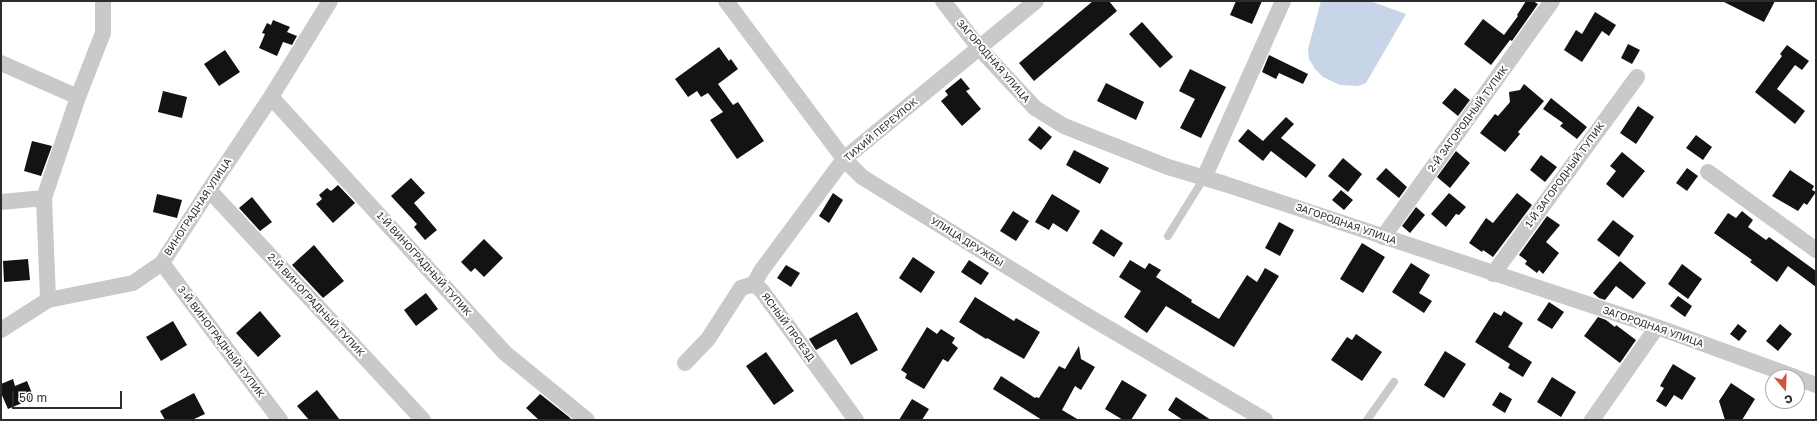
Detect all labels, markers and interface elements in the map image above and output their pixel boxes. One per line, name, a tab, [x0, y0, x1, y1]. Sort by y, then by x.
street label: ЗАГОРОДНАЯ УЛИЦА	[954, 17, 1032, 105]
street label: 2-Й ЗАГОРОДНЫЙ ТУПИК	[1425, 64, 1511, 174]
street label: ТИХИЙ ПЕРЕУЛОК	[842, 96, 920, 164]
street label: 1-Й ЗАГОРОДНЫЙ ТУПИК	[1523, 120, 1607, 230]
street label: ВИНОГРАДНАЯ УЛИЦА	[162, 156, 234, 258]
street label: ЗАГОРОДНАЯ УЛИЦА	[1294, 201, 1398, 247]
street label: 1-Й ВИНОГРАДНЫЙ ТУПИК	[374, 210, 474, 318]
street label: УЛИЦА ДРУЖБЫ	[928, 215, 1006, 269]
street label: 2-Й ВИНОГРАДНЫЙ ТУПИК	[265, 251, 367, 359]
street label: 3-Й ВИНОГРАДНЫЙ ТУПИК	[175, 284, 267, 400]
street label: ЯСНЫЙ ПРОЕЗД	[759, 291, 817, 363]
street label: ЗАГОРОДНАЯ УЛИЦА	[1601, 304, 1705, 350]
north arrow	[1765, 369, 1805, 409]
scale bar	[14, 383, 124, 409]
text: 50 m	[19, 390, 47, 405]
text: С	[1783, 392, 1795, 407]

